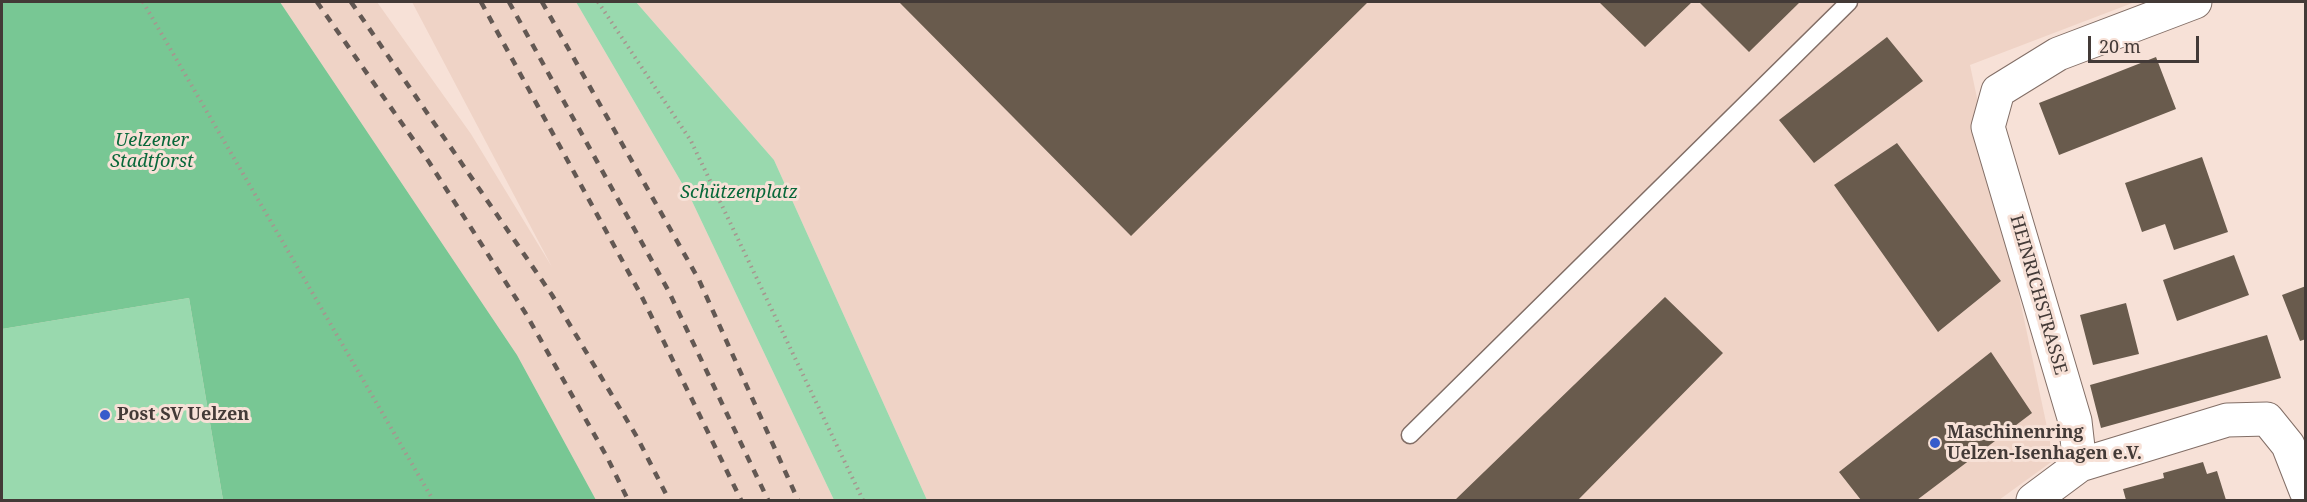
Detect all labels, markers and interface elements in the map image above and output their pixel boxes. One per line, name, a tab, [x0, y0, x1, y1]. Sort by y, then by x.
scale bar	[2091, 24, 2202, 62]
text: 20 m	[2099, 34, 2141, 58]
park label: Uelzener Stadtforst	[110, 130, 194, 172]
park label: Schützenplatz	[680, 182, 798, 204]
street label: HEINRICHSTRASSE	[2005, 213, 2071, 377]
place label: Post SV Uelzen	[117, 404, 249, 426]
marker: Post SV Uelzen	[98, 408, 112, 422]
place label: Maschinenring Uelzen-Isenhagen e.V.	[1947, 422, 2142, 464]
marker: Maschinenring Uelzen-Isenhagen e.V.	[1928, 436, 1942, 450]

